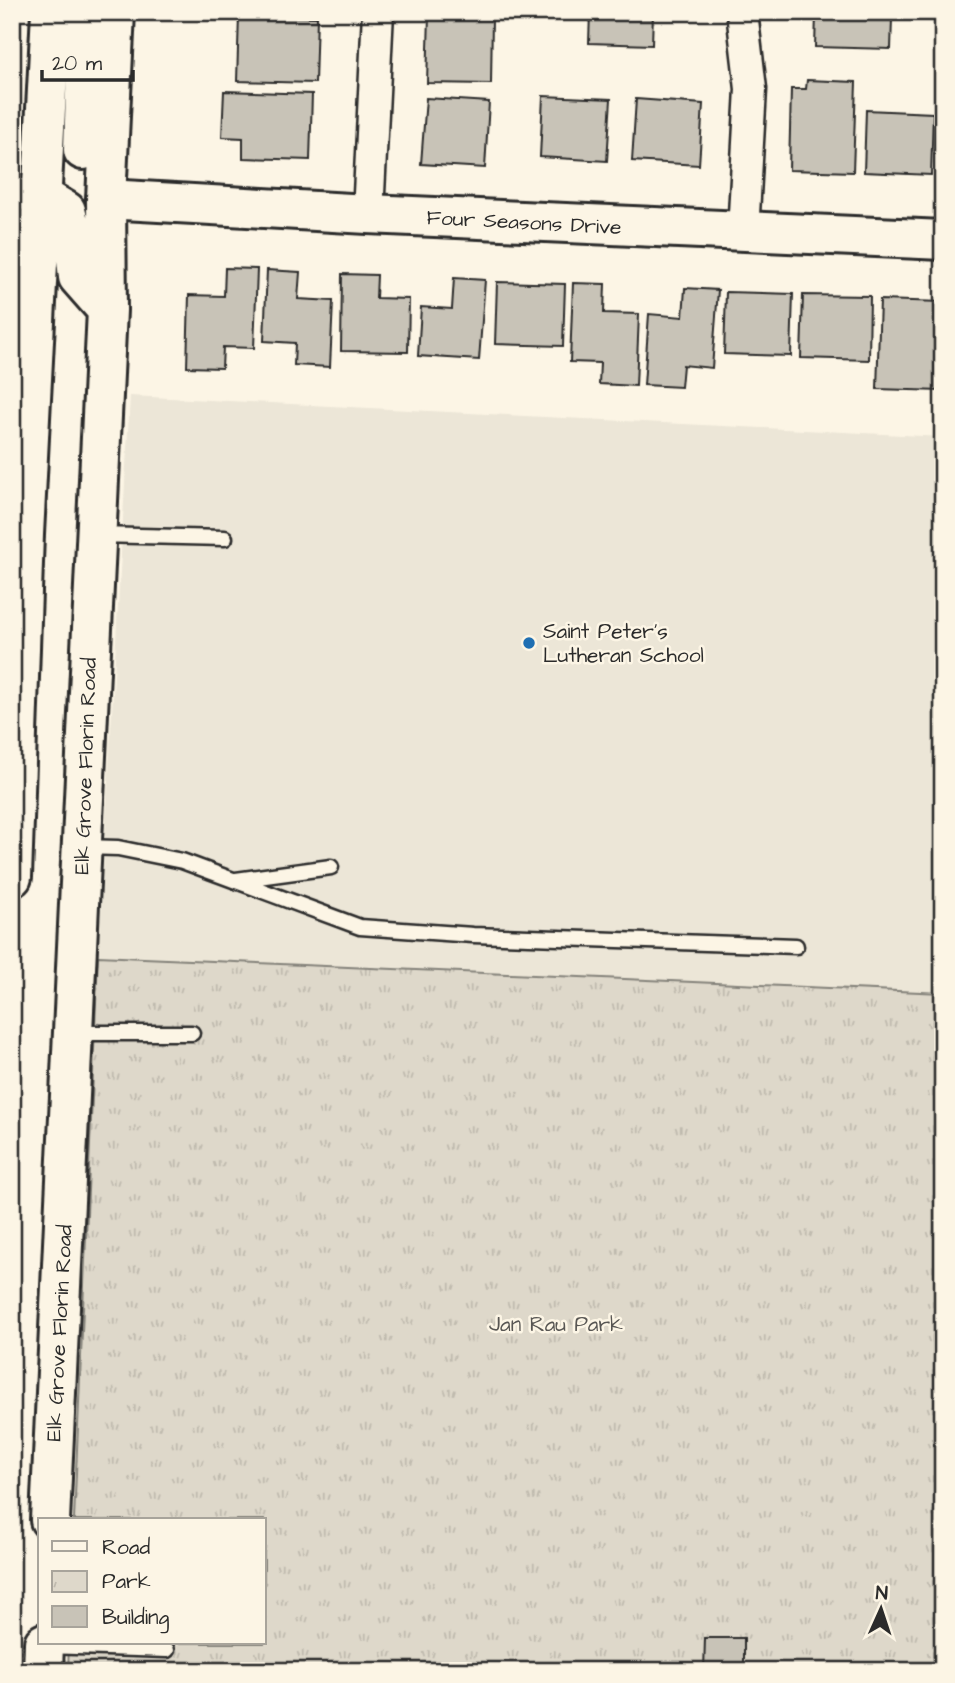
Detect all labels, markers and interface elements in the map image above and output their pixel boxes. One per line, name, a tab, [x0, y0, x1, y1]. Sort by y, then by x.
scale bar	[42, 38, 133, 82]
text: 20 m	[52, 49, 103, 78]
street label: Four Seasons Drive	[426, 203, 622, 242]
place label: Saint Peter's Lutheran School	[543, 617, 704, 670]
marker: Saint Peter's Lutheran School	[521, 635, 537, 651]
street label: Elk Grove Florin Road	[67, 657, 104, 875]
street label: Elk Grove Florin Road	[39, 1224, 80, 1442]
park label: Jan Rau Park	[489, 1310, 623, 1339]
legend	[38, 1518, 266, 1644]
text: Road	[102, 1533, 150, 1562]
text: Park	[102, 1567, 151, 1596]
north arrow	[846, 1574, 916, 1644]
text: N	[875, 1580, 889, 1607]
text: Building	[102, 1603, 170, 1634]

